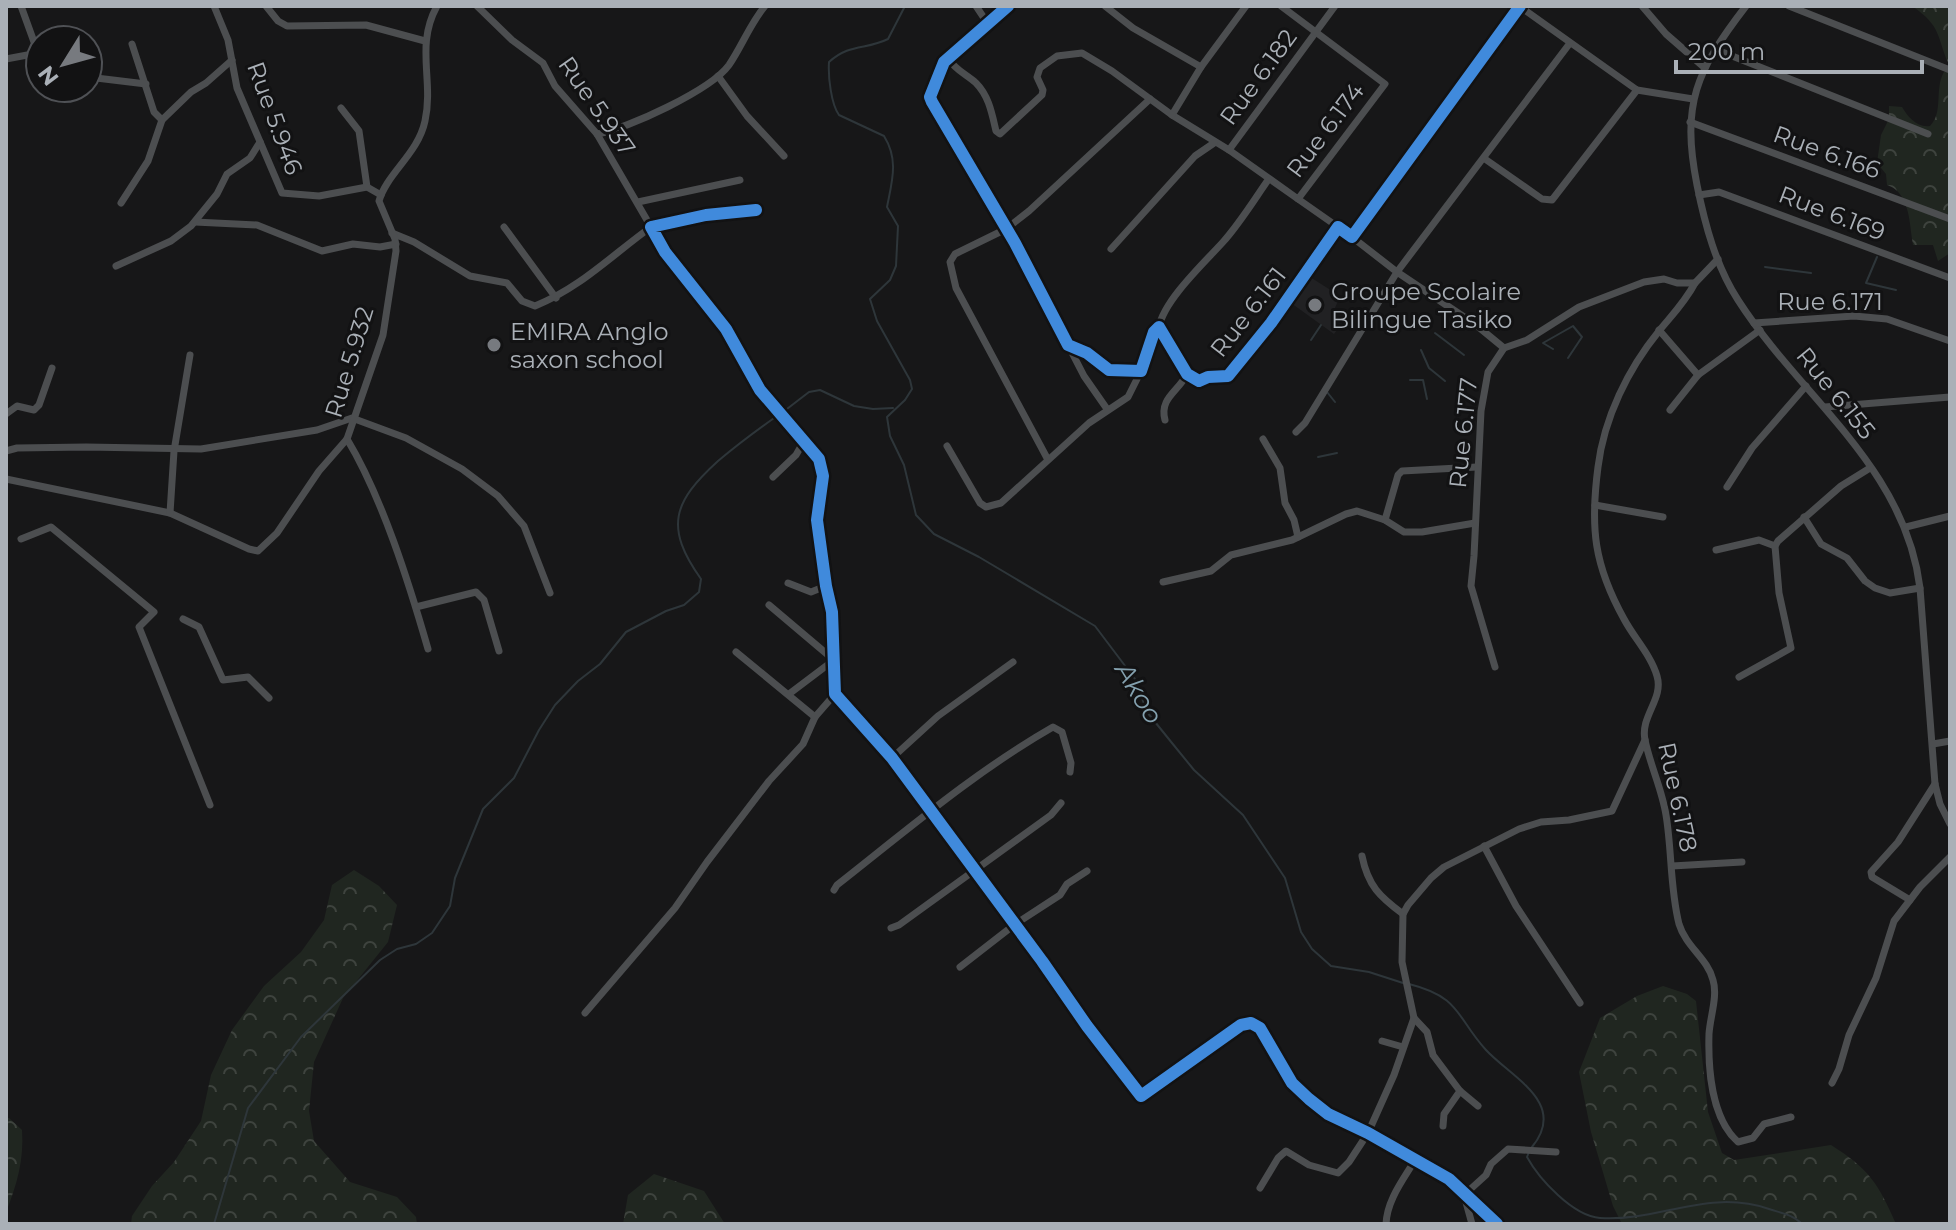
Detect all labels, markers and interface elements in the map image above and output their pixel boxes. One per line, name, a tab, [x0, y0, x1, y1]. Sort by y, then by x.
street label: Rue 6.182	[1213, 23, 1303, 131]
north arrow	[24, 24, 104, 104]
scale bar	[1676, 24, 1922, 74]
text: 200 m	[1688, 37, 1765, 66]
street label: Rue 5.937	[552, 51, 642, 161]
street label: Rue 5.946	[241, 58, 309, 178]
text: N	[32, 61, 65, 91]
street label: Rue 6.174	[1280, 77, 1370, 183]
street label: Rue 6.166	[1770, 119, 1884, 185]
street label: Rue 6.169	[1775, 179, 1889, 247]
street label: Rue 6.161	[1204, 261, 1292, 363]
place label: Groupe Scolaire Bilingue Tasiko	[1331, 277, 1521, 334]
street label: Rue 6.171	[1777, 287, 1883, 316]
marker: Groupe Scolaire Bilingue Tasiko	[1306, 296, 1324, 314]
street label: Rue 5.932	[318, 303, 380, 421]
place label: EMIRA Anglo saxon school	[510, 317, 668, 374]
marker: EMIRA Anglo saxon school	[485, 336, 503, 354]
street label: Rue 6.155	[1790, 341, 1882, 445]
street label: Rue 6.177	[1443, 376, 1483, 490]
water label: Akoo	[1107, 655, 1170, 730]
street label: Rue 6.178	[1652, 739, 1704, 855]

